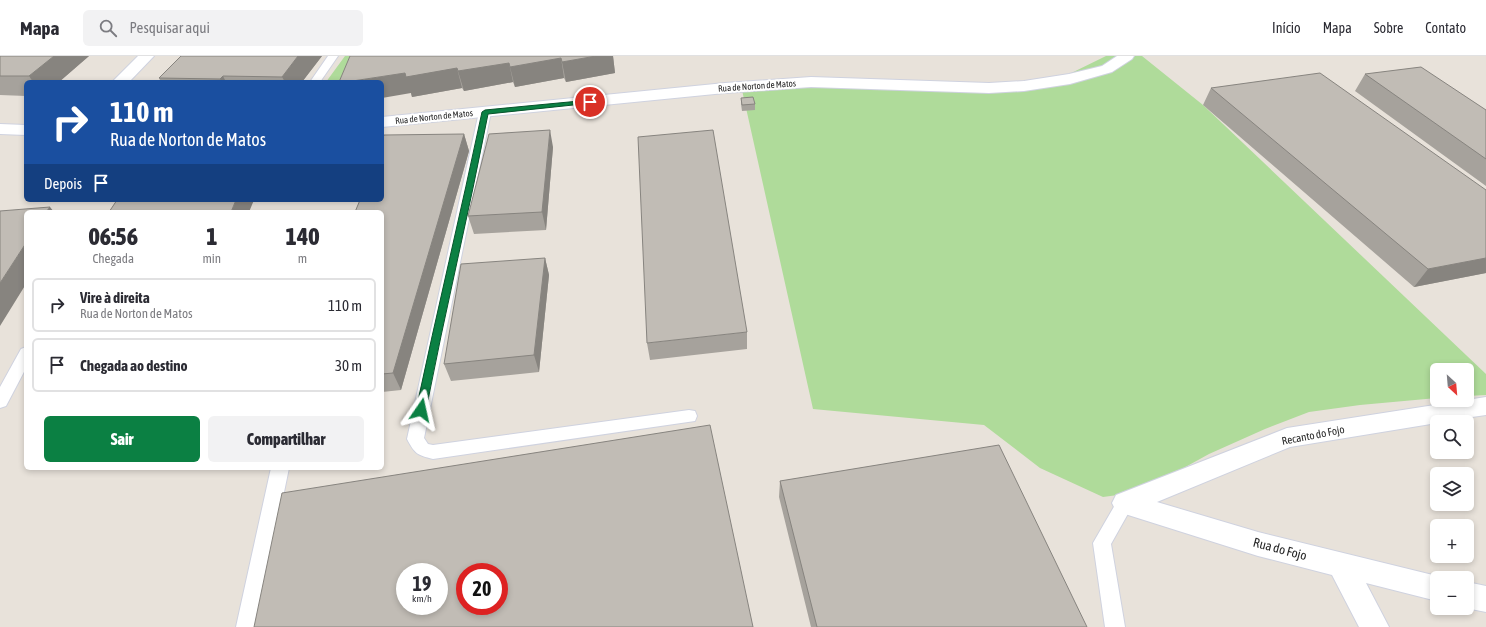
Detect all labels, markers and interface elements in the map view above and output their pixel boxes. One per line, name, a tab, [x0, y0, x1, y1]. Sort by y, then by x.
search box	[83, 10, 363, 46]
text: Mapa	[20, 17, 59, 39]
icon: search	[97, 17, 119, 39]
text: Pesquisar aqui	[129, 19, 210, 36]
text: Início	[1272, 20, 1301, 36]
text: Mapa	[1323, 20, 1352, 36]
text: Sobre	[1374, 20, 1403, 36]
text: Contato	[1425, 20, 1466, 36]
street label: Rua de Norton de Matos	[718, 78, 796, 94]
pin	[573, 85, 607, 119]
icon: arrive	[579, 91, 601, 113]
icon: right	[44, 96, 96, 148]
text: 110 m	[110, 96, 173, 128]
street label: Rua de Norton de Matos	[395, 108, 473, 126]
text: Rua de Norton de Matos	[110, 129, 266, 150]
icon: arrive	[90, 172, 112, 194]
text: Depois	[44, 175, 82, 192]
text: 06:56	[89, 223, 138, 250]
text: 1	[206, 223, 217, 250]
text: 140	[286, 223, 319, 250]
text: Chegada	[92, 251, 134, 266]
text: min	[202, 251, 221, 266]
text: m	[298, 251, 307, 266]
text: Vire à direita	[80, 289, 150, 306]
icon: right	[46, 294, 68, 316]
text: 110 m	[328, 297, 362, 314]
text: Rua de Norton de Matos	[80, 306, 193, 321]
icon: arrive	[46, 354, 68, 376]
text: Chegada ao destino	[80, 357, 188, 374]
text: 30 m	[335, 357, 362, 374]
north arrow	[1430, 363, 1474, 407]
map controls	[1430, 363, 1474, 615]
position arrow	[400, 389, 442, 431]
button: search	[1430, 415, 1474, 459]
button: Sair	[44, 416, 200, 462]
button: Compartilhar	[208, 416, 364, 462]
street label: Recanto do Fojo	[1281, 423, 1345, 447]
button: layers	[1430, 467, 1474, 511]
button: +	[1430, 519, 1474, 563]
street label: Rua do Fojo	[1252, 535, 1308, 563]
speed limit sign: 20	[456, 563, 508, 615]
button: −	[1430, 571, 1474, 615]
text: 19	[413, 572, 431, 595]
text: km/h	[412, 593, 432, 604]

